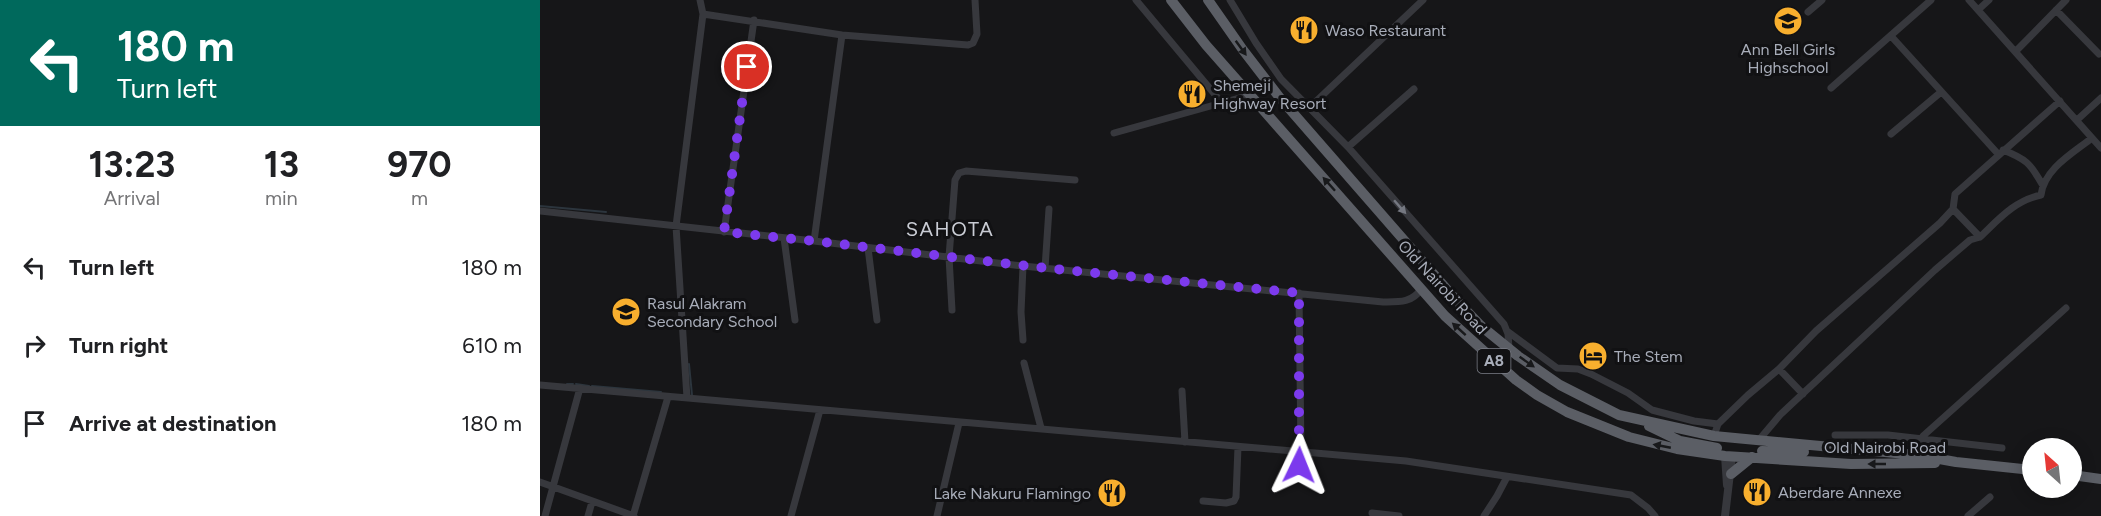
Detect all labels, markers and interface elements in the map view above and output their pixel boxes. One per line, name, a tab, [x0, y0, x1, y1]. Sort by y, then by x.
school or university icon: Ann Bell Girls Highschool	[1772, 5, 1804, 37]
restaurant icon: Waso Restaurant	[1288, 14, 1320, 46]
text: 180 m	[117, 21, 234, 72]
place label: Waso Restaurant	[1325, 21, 1446, 40]
icon: left	[18, 24, 96, 102]
one-way arrow	[1235, 40, 1248, 56]
place label: Ann Bell Girls Highschool	[1741, 40, 1835, 77]
pin	[721, 41, 772, 92]
icon: arrive	[730, 50, 763, 83]
text: Turn left	[117, 72, 217, 105]
place label: Shemeji Highway Resort	[1213, 76, 1327, 113]
restaurant icon: Shemeji Highway Resort	[1176, 78, 1208, 110]
text: 13:23	[88, 143, 175, 186]
text: 13	[264, 143, 299, 186]
text: 970	[387, 143, 452, 186]
one-way arrow	[1322, 177, 1336, 192]
text: Arrival	[104, 186, 160, 210]
text: min	[265, 186, 298, 210]
text: m	[411, 186, 428, 210]
one-way arrow	[1393, 199, 1407, 214]
district label: SAHOTA	[906, 217, 994, 241]
street label: Old Nairobi Road	[1394, 236, 1491, 338]
icon: left	[18, 251, 51, 284]
text: Turn left	[69, 254, 155, 281]
text: 180 m	[461, 254, 522, 281]
place label: Rasul Alakram Secondary School	[647, 294, 777, 331]
school or university icon: Rasul Alakram Secondary School	[610, 296, 642, 328]
one-way arrow	[1452, 322, 1467, 336]
icon: right	[18, 329, 51, 362]
text: Turn right	[69, 332, 168, 359]
text: 610 m	[462, 332, 522, 359]
hotel icon: The Stem	[1577, 340, 1609, 372]
place label: The Stem	[1614, 347, 1683, 366]
road number: A8	[1478, 349, 1510, 373]
one-way arrow	[1519, 356, 1535, 368]
icon: arrive	[18, 407, 51, 440]
text: Arrive at destination	[69, 410, 277, 437]
text: 180 m	[461, 410, 522, 437]
position arrow	[1267, 433, 1331, 497]
street label: Old Nairobi Road	[1824, 438, 1946, 457]
north arrow	[2022, 438, 2082, 498]
map controls	[2022, 438, 2082, 498]
one-way arrow	[1652, 441, 1671, 450]
one-way arrow	[1867, 459, 1886, 468]
restaurant icon: Aberdare Annexe	[1741, 476, 1773, 508]
restaurant icon: Lake Nakuru Flamingo	[1096, 477, 1128, 509]
place label: Aberdare Annexe	[1778, 483, 1902, 502]
place label: Lake Nakuru Flamingo	[933, 484, 1091, 503]

